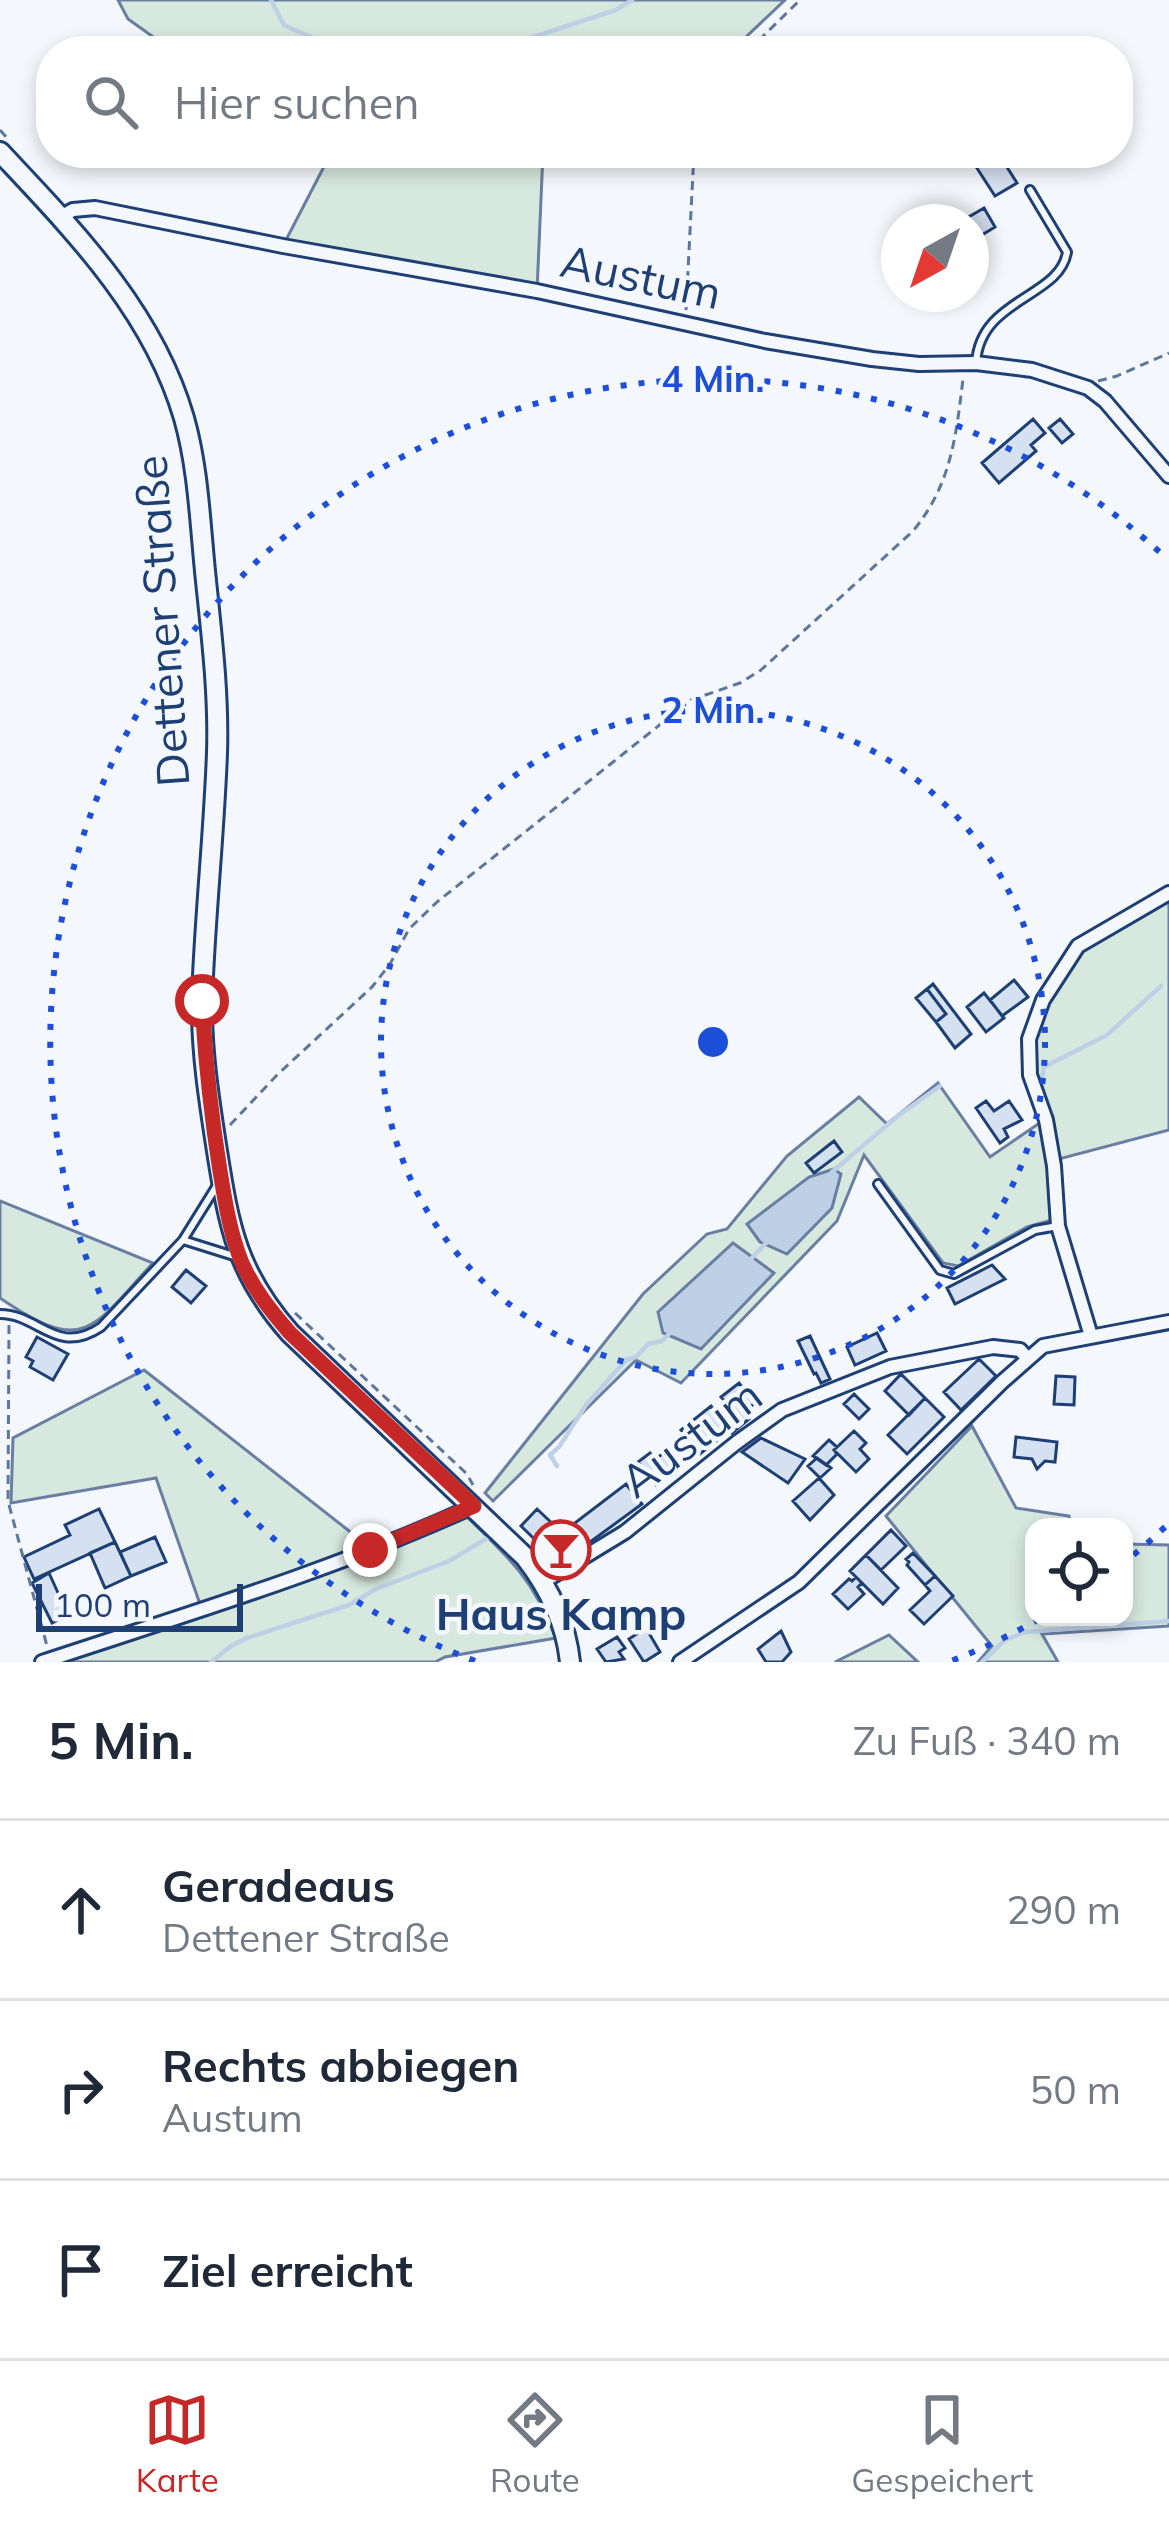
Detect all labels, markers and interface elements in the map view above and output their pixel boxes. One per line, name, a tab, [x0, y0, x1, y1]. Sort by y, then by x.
search box	[36, 36, 1133, 168]
icon: search	[78, 69, 144, 135]
text: Hier suchen	[174, 74, 420, 130]
north arrow	[881, 204, 989, 312]
street label: Austum	[556, 232, 726, 320]
text: 4 Min.	[662, 356, 764, 401]
street label: Dettener Straße	[121, 454, 201, 789]
text: 2 Min.	[662, 687, 764, 732]
route start	[175, 974, 229, 1028]
centre of rings	[692, 1021, 734, 1063]
street label: Austum	[609, 1366, 772, 1508]
map controls	[1025, 1518, 1133, 1626]
button: locate	[1025, 1518, 1133, 1626]
bar icon: Haus Kamp	[530, 1519, 592, 1581]
route end	[343, 1523, 397, 1577]
scale bar	[36, 1578, 243, 1631]
text: 100 m	[54, 1584, 151, 1625]
place label: Haus Kamp	[436, 1585, 686, 1641]
text: 5 Min.	[48, 1708, 194, 1772]
text: Zu Fuß · 340 m	[853, 1716, 1121, 1765]
text: Geradeaus	[162, 1857, 395, 1913]
icon: ahead	[48, 1877, 114, 1943]
text: 290 m	[1006, 1885, 1121, 1934]
text: Dettener Straße	[162, 1913, 450, 1962]
text: Rechts abbiegen	[162, 2037, 519, 2093]
icon: right	[48, 2057, 114, 2123]
text: 50 m	[1030, 2065, 1121, 2114]
text: Austum	[162, 2093, 303, 2142]
icon: arrive	[48, 2237, 114, 2303]
text: Ziel erreicht	[162, 2242, 413, 2298]
tab: Karte	[136, 2387, 219, 2500]
tab: Route	[490, 2387, 580, 2500]
tab: Gespeichert	[851, 2387, 1033, 2500]

